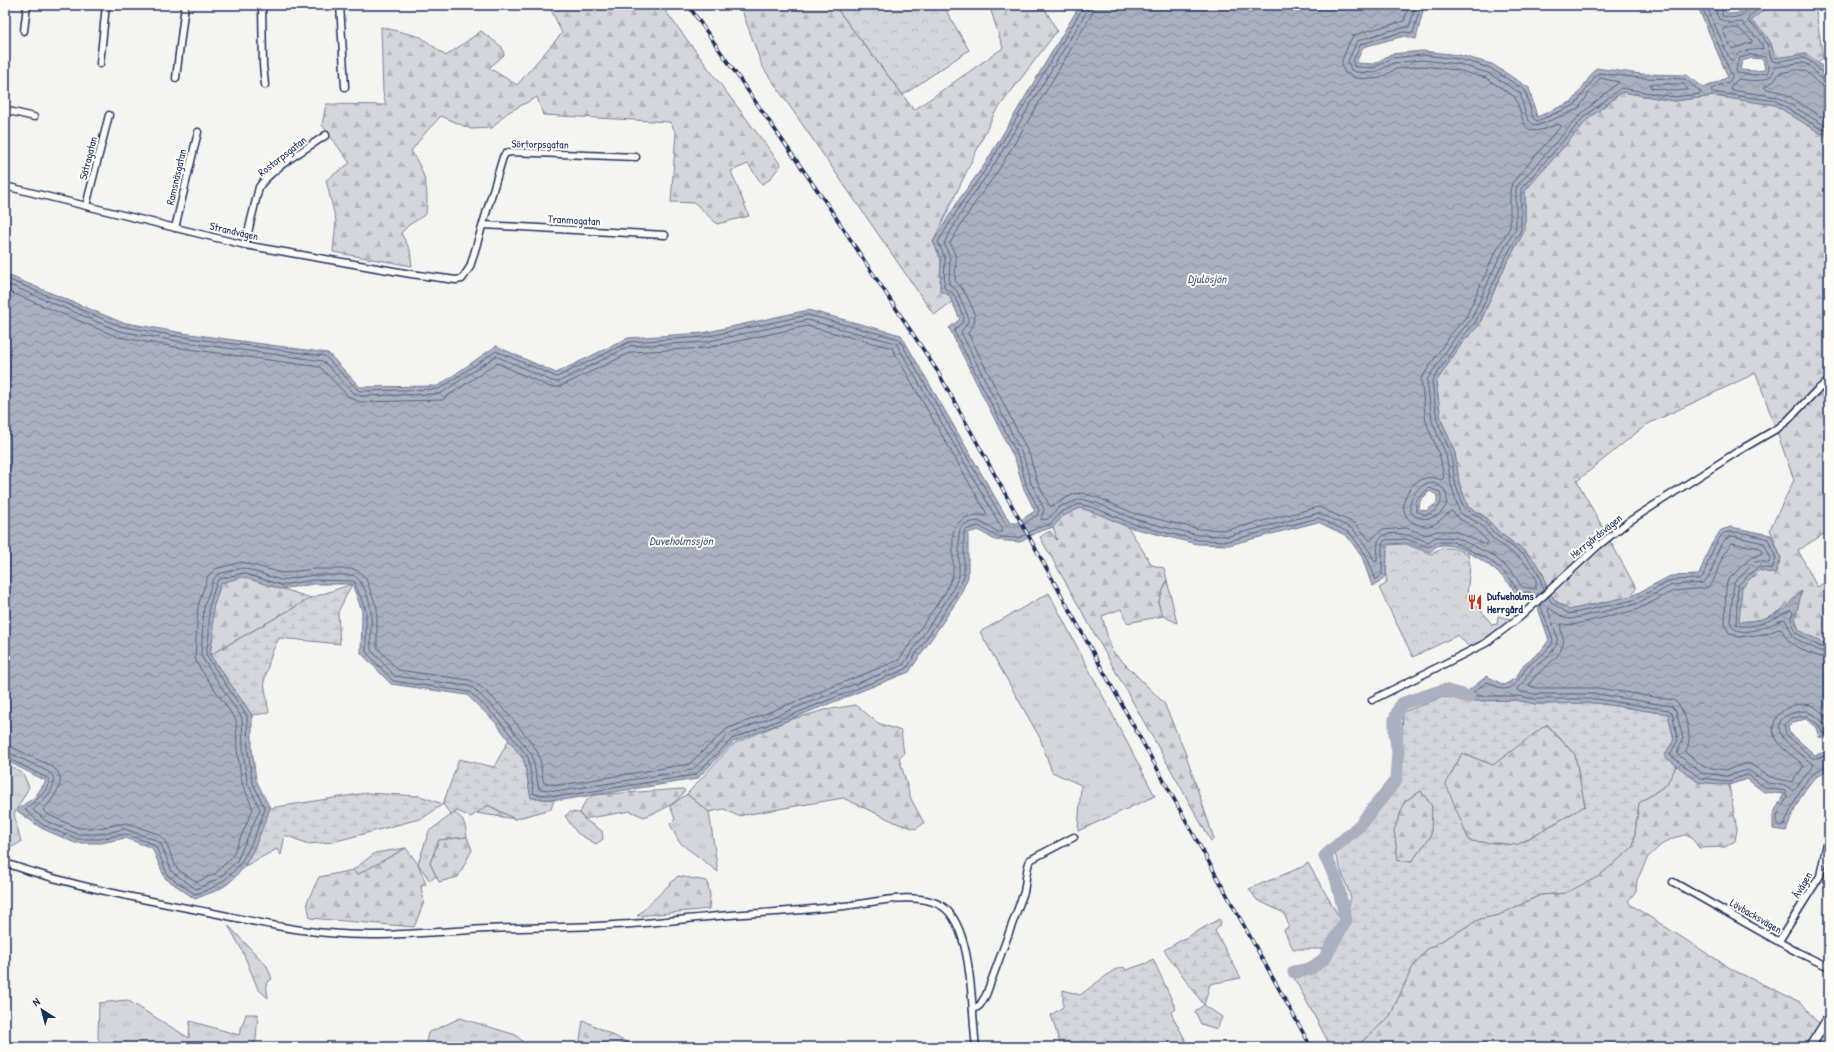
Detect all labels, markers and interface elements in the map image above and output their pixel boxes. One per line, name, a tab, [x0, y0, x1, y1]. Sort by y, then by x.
street label: Rostorpsgatan	[255, 133, 309, 179]
street label: Sätragatan	[76, 135, 100, 181]
street label: Sörtorpsgatan	[511, 137, 569, 152]
street label: Ramsnäsgatan	[163, 148, 189, 206]
street label: Tranmogatan	[547, 212, 601, 228]
street label: Strandvägen	[208, 219, 260, 243]
water label: Djulösjön	[1187, 270, 1228, 287]
street label: Herrgårdsvägen	[1567, 511, 1625, 561]
water label: Duveholmssjön	[649, 532, 714, 549]
place label: Dufweholms Herrgård	[1487, 589, 1535, 617]
restaurant icon: Dufweholms Herrgård	[1466, 593, 1484, 611]
street label: Åvägen	[1789, 869, 1815, 901]
street label: Lövbacksvägen	[1727, 895, 1785, 937]
north arrow	[22, 990, 62, 1030]
text: N	[30, 994, 43, 1009]

